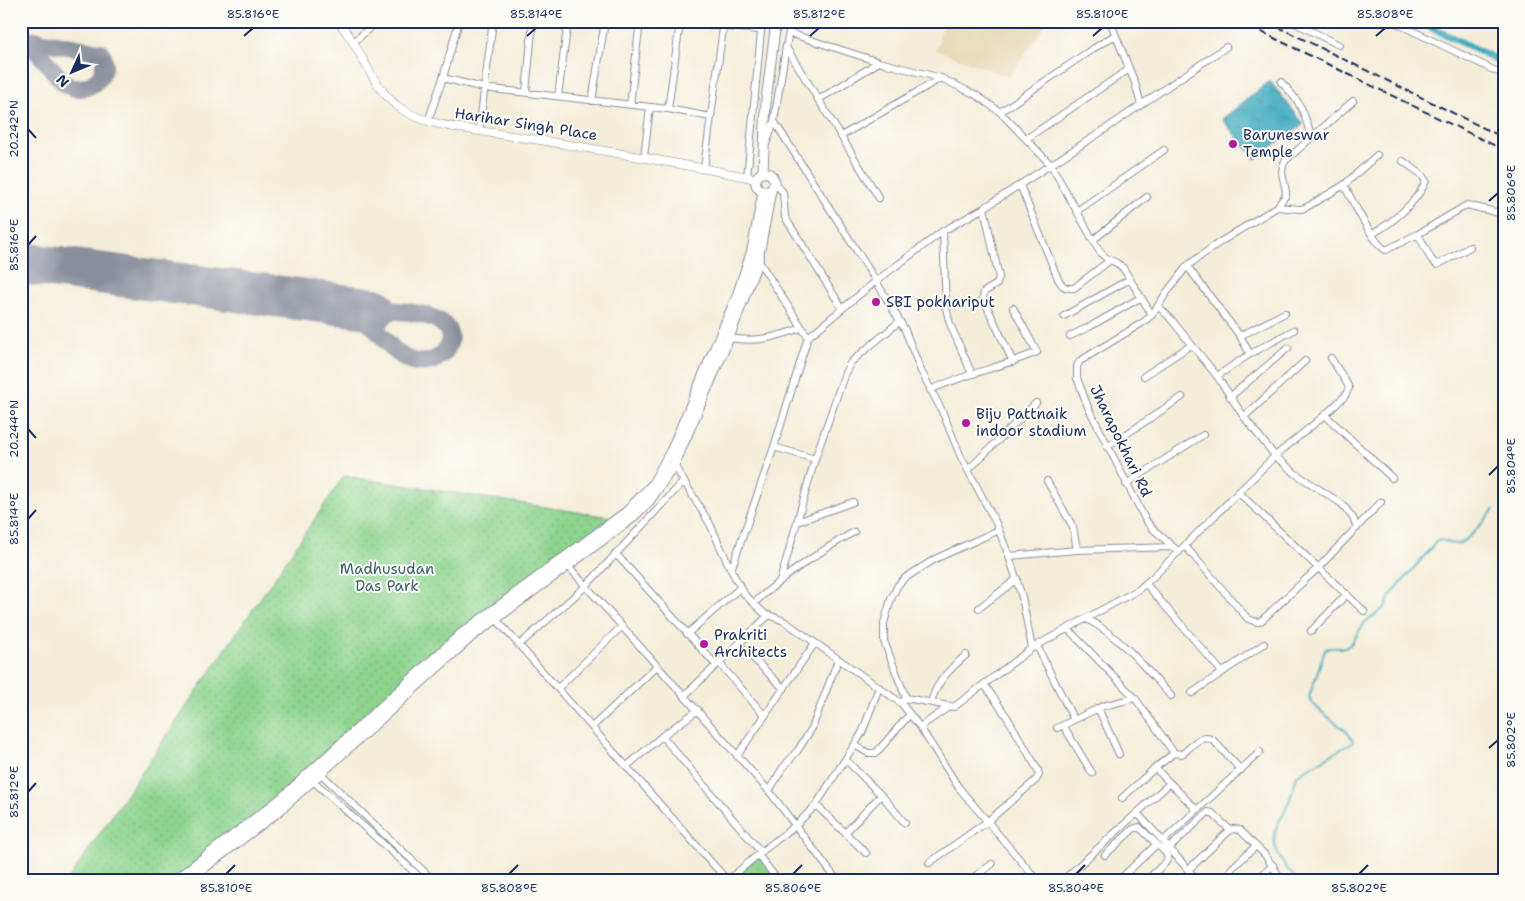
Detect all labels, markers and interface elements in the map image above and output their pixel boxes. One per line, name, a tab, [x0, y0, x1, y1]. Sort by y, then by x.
text: 85.816°E	[227, 6, 279, 22]
text: 85.814°E	[510, 6, 562, 22]
text: 85.812°E	[793, 6, 845, 22]
text: 85.810°E	[1076, 6, 1128, 22]
text: 85.808°E	[1357, 6, 1413, 22]
north arrow	[48, 48, 98, 98]
text: N	[52, 71, 73, 91]
text: 20.242°N	[6, 100, 22, 158]
street label: Harihar Singh Place	[453, 103, 599, 145]
place label: Baruneswar Temple	[1243, 125, 1330, 162]
marker: Baruneswar Temple	[1227, 138, 1239, 150]
text: 85.806°E	[1503, 165, 1519, 221]
text: 85.816°E	[6, 219, 22, 271]
place label: SBI pokhariput	[886, 292, 995, 312]
marker: SBI pokhariput	[870, 296, 882, 308]
street label: Jharapokhari Rd	[1085, 382, 1157, 501]
text: 20.244°N	[6, 400, 22, 458]
place label: Biju Pattnaik indoor stadium	[976, 404, 1086, 441]
marker: Biju Pattnaik indoor stadium	[960, 417, 972, 429]
text: 85.804°E	[1503, 438, 1519, 494]
text: 85.814°E	[6, 493, 22, 545]
park label: Madhusudan Das Park	[340, 559, 434, 596]
place label: Prakriti Architects	[714, 625, 787, 662]
marker: Prakriti Architects	[698, 638, 710, 650]
text: 85.802°E	[1503, 712, 1519, 768]
text: 85.812°E	[6, 766, 22, 818]
text: 85.810°E	[200, 880, 252, 896]
text: 85.808°E	[481, 880, 537, 896]
text: 85.806°E	[765, 880, 821, 896]
text: 85.804°E	[1048, 880, 1104, 896]
text: 85.802°E	[1331, 880, 1387, 896]

